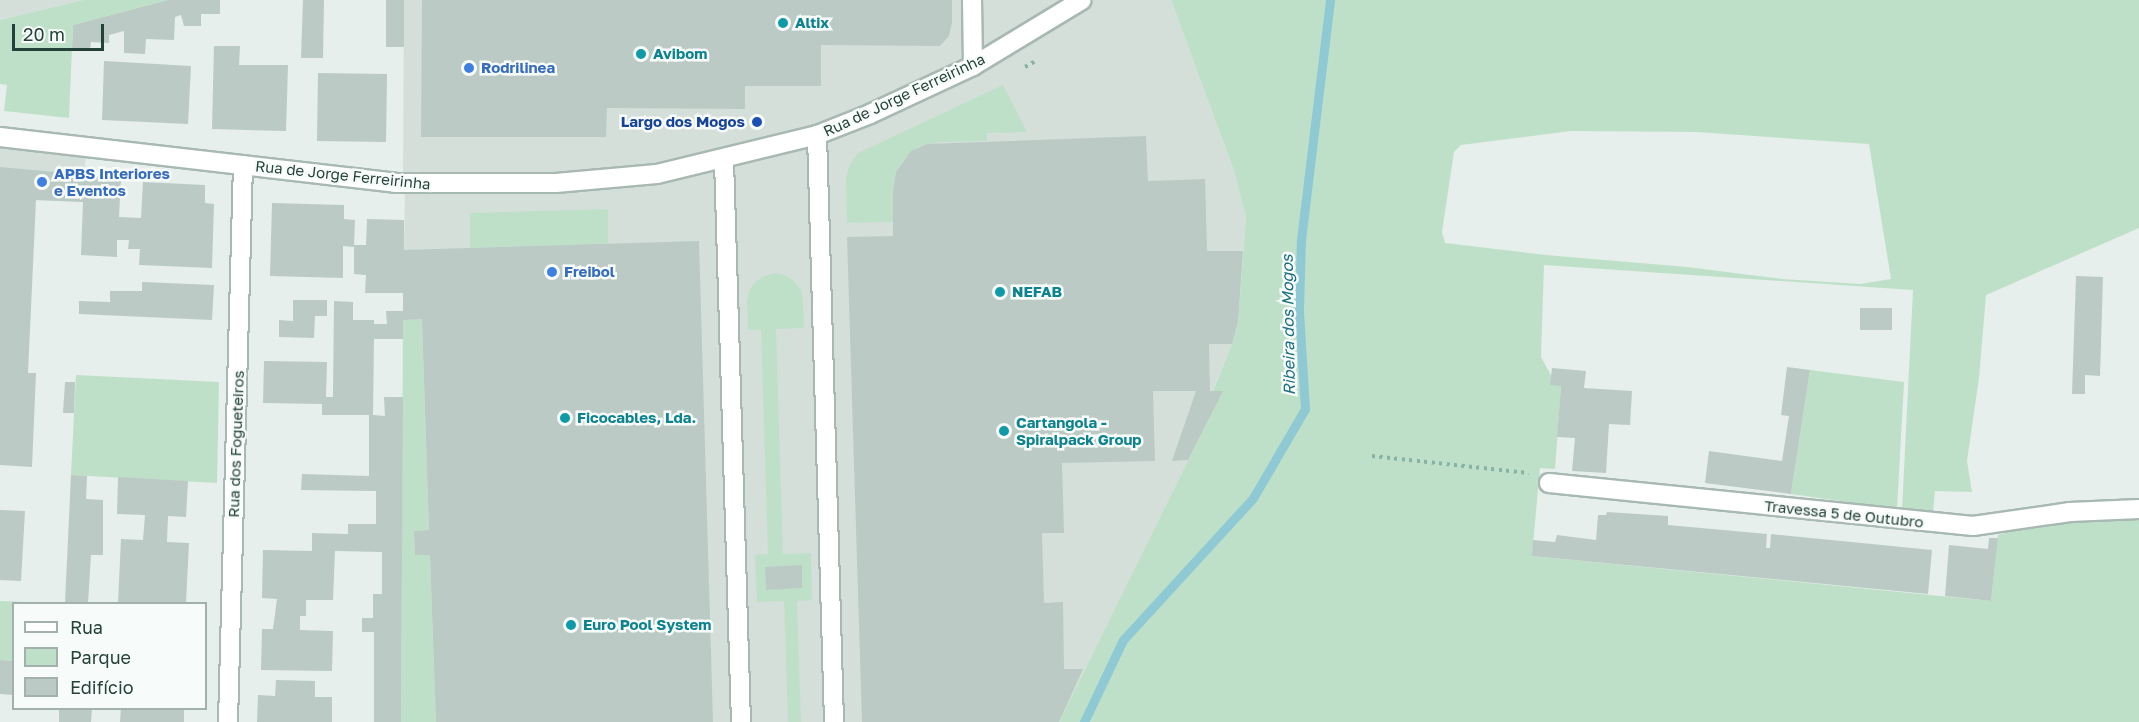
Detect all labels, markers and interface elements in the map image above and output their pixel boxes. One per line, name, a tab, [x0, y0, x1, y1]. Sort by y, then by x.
scale bar	[15, 12, 106, 50]
place label: Altix	[795, 14, 829, 32]
marker: Altix	[776, 16, 790, 30]
text: 20 m	[23, 23, 65, 45]
place label: Avibom	[653, 45, 707, 63]
marker: Avibom	[634, 47, 648, 61]
street label: Rua de Jorge Ferreirinha	[820, 50, 988, 140]
place label: Rodrilinea	[481, 59, 555, 77]
marker: Rodrilinea	[462, 61, 476, 75]
place label: Largo dos Mogos	[621, 113, 745, 131]
marker: Largo dos Mogos	[750, 115, 764, 129]
street label: Rua de Jorge Ferreirinha	[254, 157, 432, 193]
place label: APBS Interiores e Eventos	[54, 164, 170, 199]
marker: APBS Interiores e Eventos	[35, 175, 49, 189]
water label: Ribeira dos Mogos	[1277, 254, 1299, 396]
place label: Freibol	[564, 263, 615, 281]
marker: Freibol	[545, 265, 559, 279]
place label: NEFAB	[1012, 283, 1062, 301]
marker: NEFAB	[993, 285, 1007, 299]
street label: Rua dos Fogueteiros	[224, 370, 248, 518]
place label: Ficocables, Lda.	[577, 409, 696, 427]
marker: Ficocables, Lda.	[558, 411, 572, 425]
place label: Cartangola - Spiralpack Group	[1016, 413, 1142, 448]
marker: Cartangola - Spiralpack Group	[997, 424, 1011, 438]
street label: Travessa 5 de Outubro	[1763, 497, 1925, 531]
legend	[12, 602, 207, 710]
text: Rua	[70, 616, 103, 638]
place label: Euro Pool System	[583, 616, 711, 634]
marker: Euro Pool System	[564, 618, 578, 632]
text: Parque	[70, 646, 131, 668]
text: Edifício	[70, 676, 134, 698]

